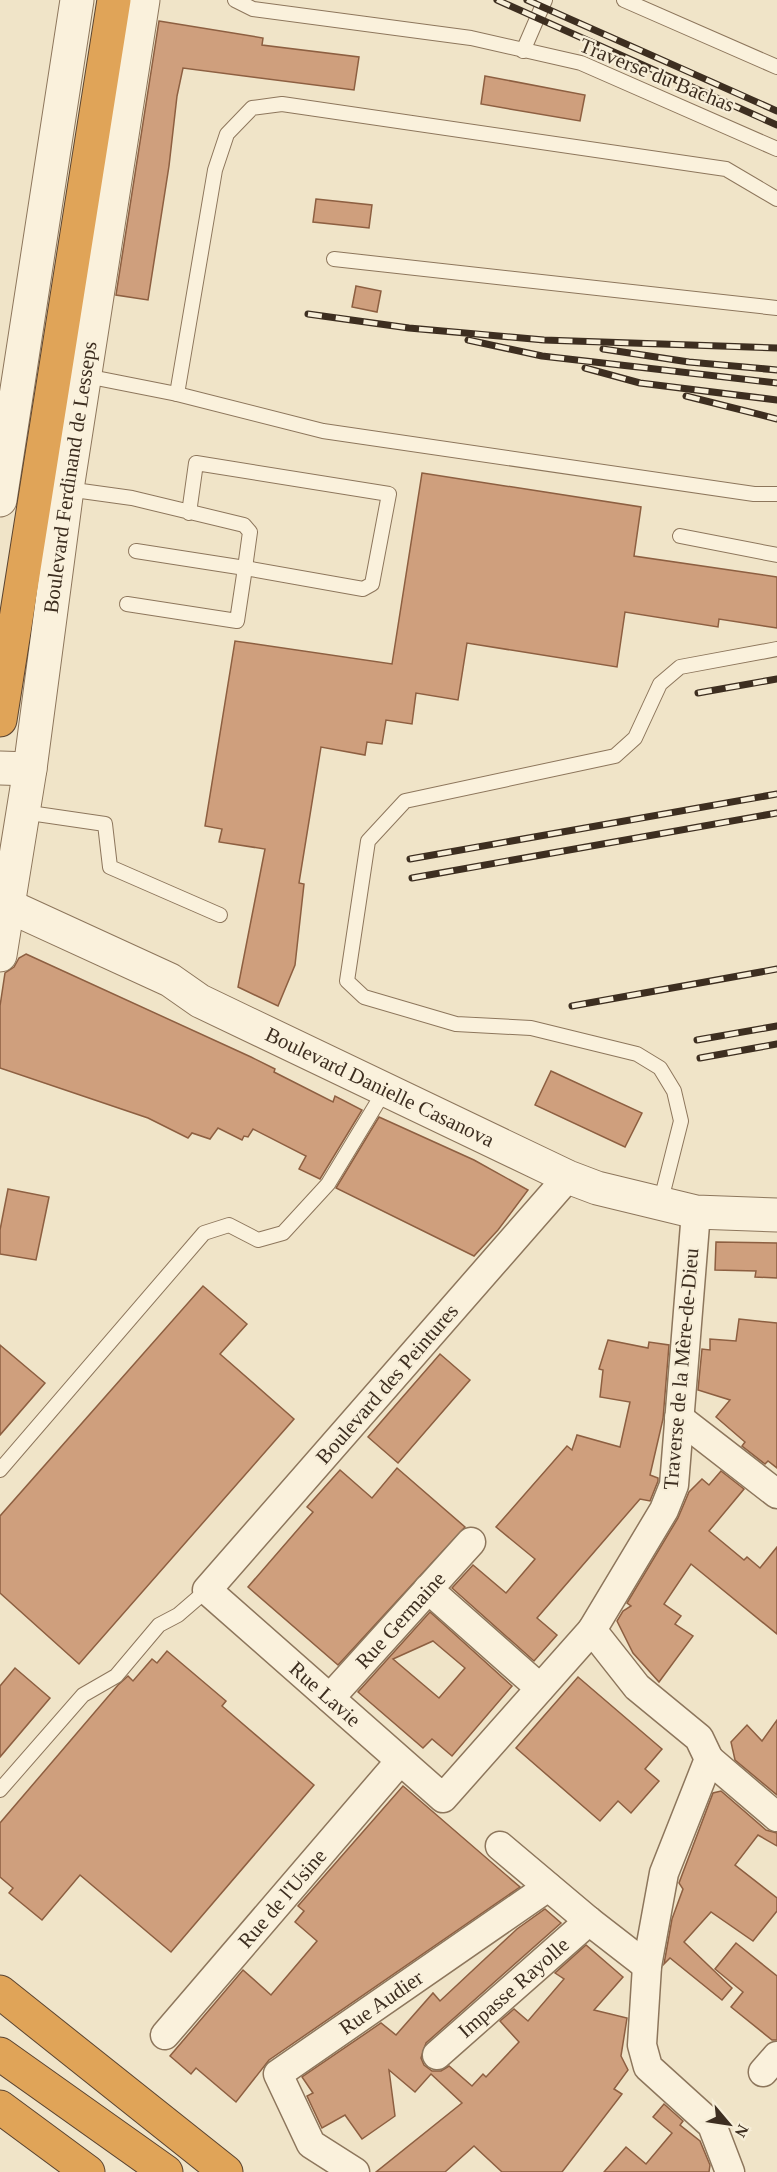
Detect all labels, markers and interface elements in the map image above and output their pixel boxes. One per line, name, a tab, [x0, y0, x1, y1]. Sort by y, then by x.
street label: Traverse du Bachas	[576, 33, 738, 117]
street label: Boulevard Ferdinand de Lesseps	[39, 339, 102, 615]
street label: Boulevard Danielle Casanova	[261, 1022, 499, 1152]
street label: Traverse de la Mère-de-Dieu	[658, 1247, 704, 1491]
street label: Boulevard des Peintures	[311, 1299, 463, 1469]
street label: Rue Germaine	[351, 1567, 450, 1673]
street label: Rue Lavie	[285, 1656, 366, 1732]
street label: Rue de l'Usine	[233, 1844, 331, 1953]
street label: Impasse Rayolle	[453, 1932, 574, 2043]
street label: Rue Audier	[335, 1965, 428, 2040]
north arrow	[699, 2094, 759, 2154]
text: N	[731, 2122, 752, 2141]

